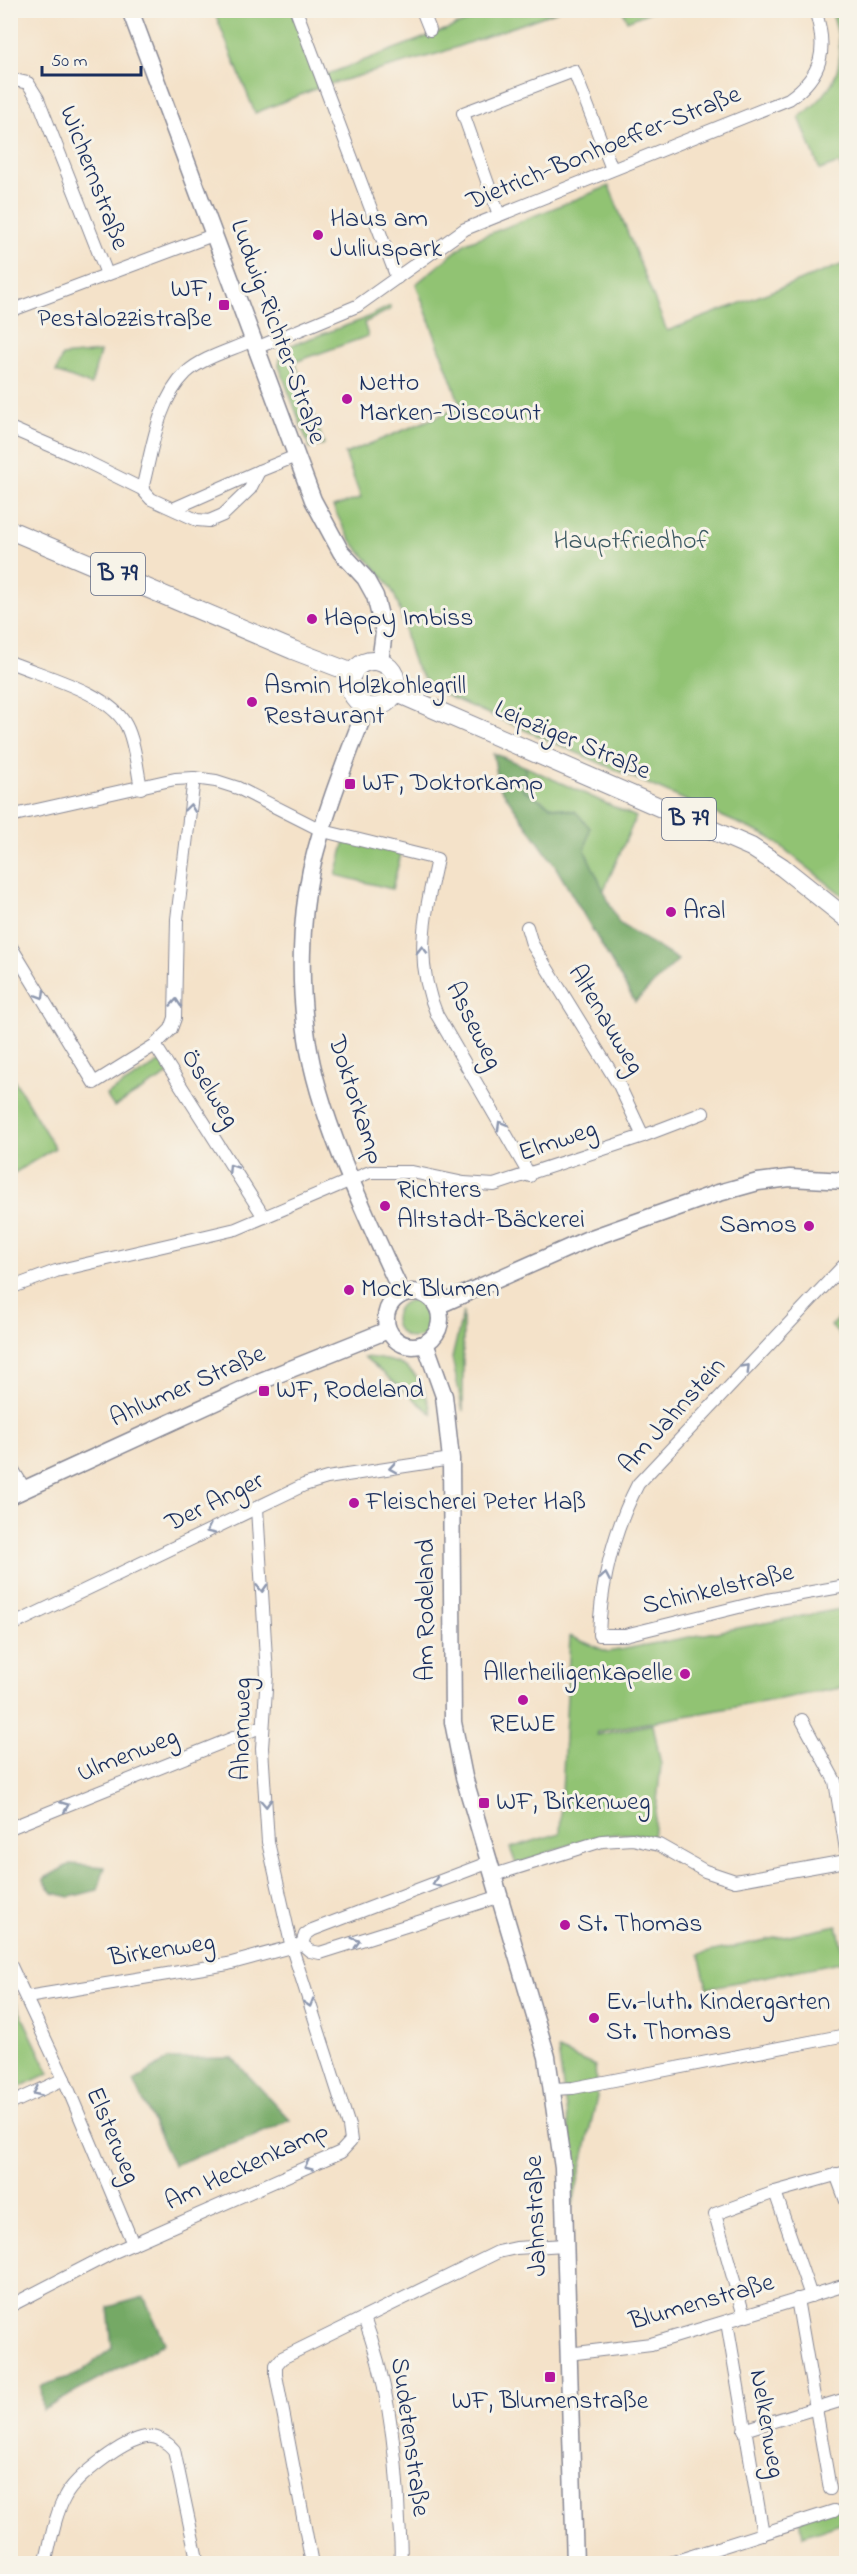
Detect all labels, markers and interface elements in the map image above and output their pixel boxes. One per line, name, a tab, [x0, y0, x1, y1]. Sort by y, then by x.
scale bar	[42, 39, 141, 77]
text: 50 m	[51, 49, 88, 75]
street label: Dietrich-Bonhoeffer-Straße	[460, 76, 747, 222]
street label: Wichernstraße	[48, 100, 138, 256]
place label: Haus am Juliuspark	[330, 201, 443, 269]
street label: Ludwig-Richter-Straße	[219, 215, 335, 450]
marker: Haus am Juliuspark	[311, 228, 325, 242]
place label: WF, Pestalozzistraße	[37, 271, 212, 339]
marker: WF, Pestalozzistraße	[217, 298, 231, 312]
place label: Netto Marken-Discount	[359, 365, 541, 433]
marker: Netto Marken-Discount	[340, 392, 354, 406]
park label: Hauptfriedhof	[553, 523, 709, 561]
road number: B 79	[91, 553, 145, 595]
place label: Happy Imbiss	[324, 600, 474, 638]
marker: Happy Imbiss	[305, 612, 319, 626]
place label: Asmin Holzkohlegrill Restaurant	[264, 668, 466, 736]
street label: Leipziger Straße	[488, 691, 656, 791]
marker: Asmin Holzkohlegrill Restaurant	[245, 695, 259, 709]
place label: WF, Doktorkamp	[362, 765, 543, 803]
marker: WF, Doktorkamp	[343, 777, 357, 791]
road number: B 79	[662, 798, 716, 840]
one-way arrow	[184, 804, 196, 813]
place label: Aral	[683, 893, 725, 931]
marker: Aral	[664, 905, 678, 919]
one-way arrow	[416, 945, 428, 954]
street label: Altenauweg	[557, 958, 653, 1082]
street label: Asseweg	[435, 975, 511, 1077]
one-way arrow	[33, 989, 45, 999]
one-way arrow	[170, 998, 183, 1007]
street label: Doktorkamp	[316, 1030, 394, 1169]
street label: Öselweg	[170, 1042, 248, 1136]
street label: Elmweg	[514, 1111, 602, 1173]
one-way arrow	[497, 1121, 508, 1131]
one-way arrow	[228, 1164, 240, 1174]
place label: Richters Altstadt-Bäckerei	[397, 1172, 585, 1240]
marker: Richters Altstadt-Bäckerei	[378, 1199, 392, 1213]
place label: Samos	[719, 1207, 797, 1245]
marker: Samos	[802, 1219, 816, 1233]
place label: Mock Blumen	[361, 1271, 499, 1309]
marker: Mock Blumen	[342, 1283, 356, 1297]
street label: Ahlumer Straße	[104, 1336, 272, 1438]
street label: Am Jahnstein	[610, 1349, 736, 1483]
one-way arrow	[739, 1364, 750, 1375]
place label: WF, Rodeland	[276, 1372, 424, 1410]
marker: WF, Rodeland	[257, 1384, 271, 1398]
one-way arrow	[389, 1461, 399, 1474]
street label: Der Anger	[158, 1462, 272, 1544]
place label: Fleischerei Peter Haß	[365, 1484, 586, 1522]
marker: Fleischerei Peter Haß	[347, 1496, 361, 1510]
one-way arrow	[206, 1523, 217, 1535]
street label: Am Rodeland	[408, 1538, 446, 1681]
street label: Schinkelstraße	[638, 1554, 798, 1626]
one-way arrow	[598, 1572, 611, 1582]
one-way arrow	[255, 1583, 268, 1592]
place label: Allerheiligenkapelle	[483, 1655, 673, 1693]
marker: Allerheiligenkapelle	[678, 1667, 692, 1681]
street label: Ahornweg	[223, 1677, 263, 1781]
marker: REWE	[516, 1693, 530, 1707]
place label: REWE	[490, 1706, 556, 1744]
street label: Ulmenweg	[72, 1719, 184, 1793]
place label: WF, Birkenweg	[496, 1784, 650, 1822]
marker: WF, Birkenweg	[477, 1796, 491, 1810]
one-way arrow	[259, 1799, 272, 1808]
one-way arrow	[58, 1801, 69, 1813]
one-way arrow	[431, 1876, 442, 1889]
place label: St. Thomas	[577, 1906, 702, 1944]
marker: St. Thomas	[558, 1918, 572, 1932]
street label: Birkenweg	[105, 1924, 218, 1978]
one-way arrow	[350, 1936, 361, 1949]
place label: Ev.-luth. Kindergarten St. Thomas	[606, 1984, 830, 2052]
one-way arrow	[302, 1997, 314, 2008]
marker: Ev.-luth. Kindergarten St. Thomas	[587, 2011, 601, 2025]
street label: Elsterweg	[75, 2082, 149, 2190]
one-way arrow	[33, 2084, 44, 2096]
street label: Am Heckenkamp	[159, 2112, 335, 2222]
street label: Jahnstraße	[516, 2154, 558, 2277]
one-way arrow	[304, 2159, 315, 2171]
street label: Blumenstraße	[624, 2264, 779, 2342]
street label: Sudetenstraße	[379, 2355, 439, 2519]
street label: Nelkenweg	[738, 2367, 794, 2481]
marker: WF, Blumenstraße	[543, 2370, 557, 2384]
place label: WF, Blumenstraße	[451, 2383, 649, 2421]

